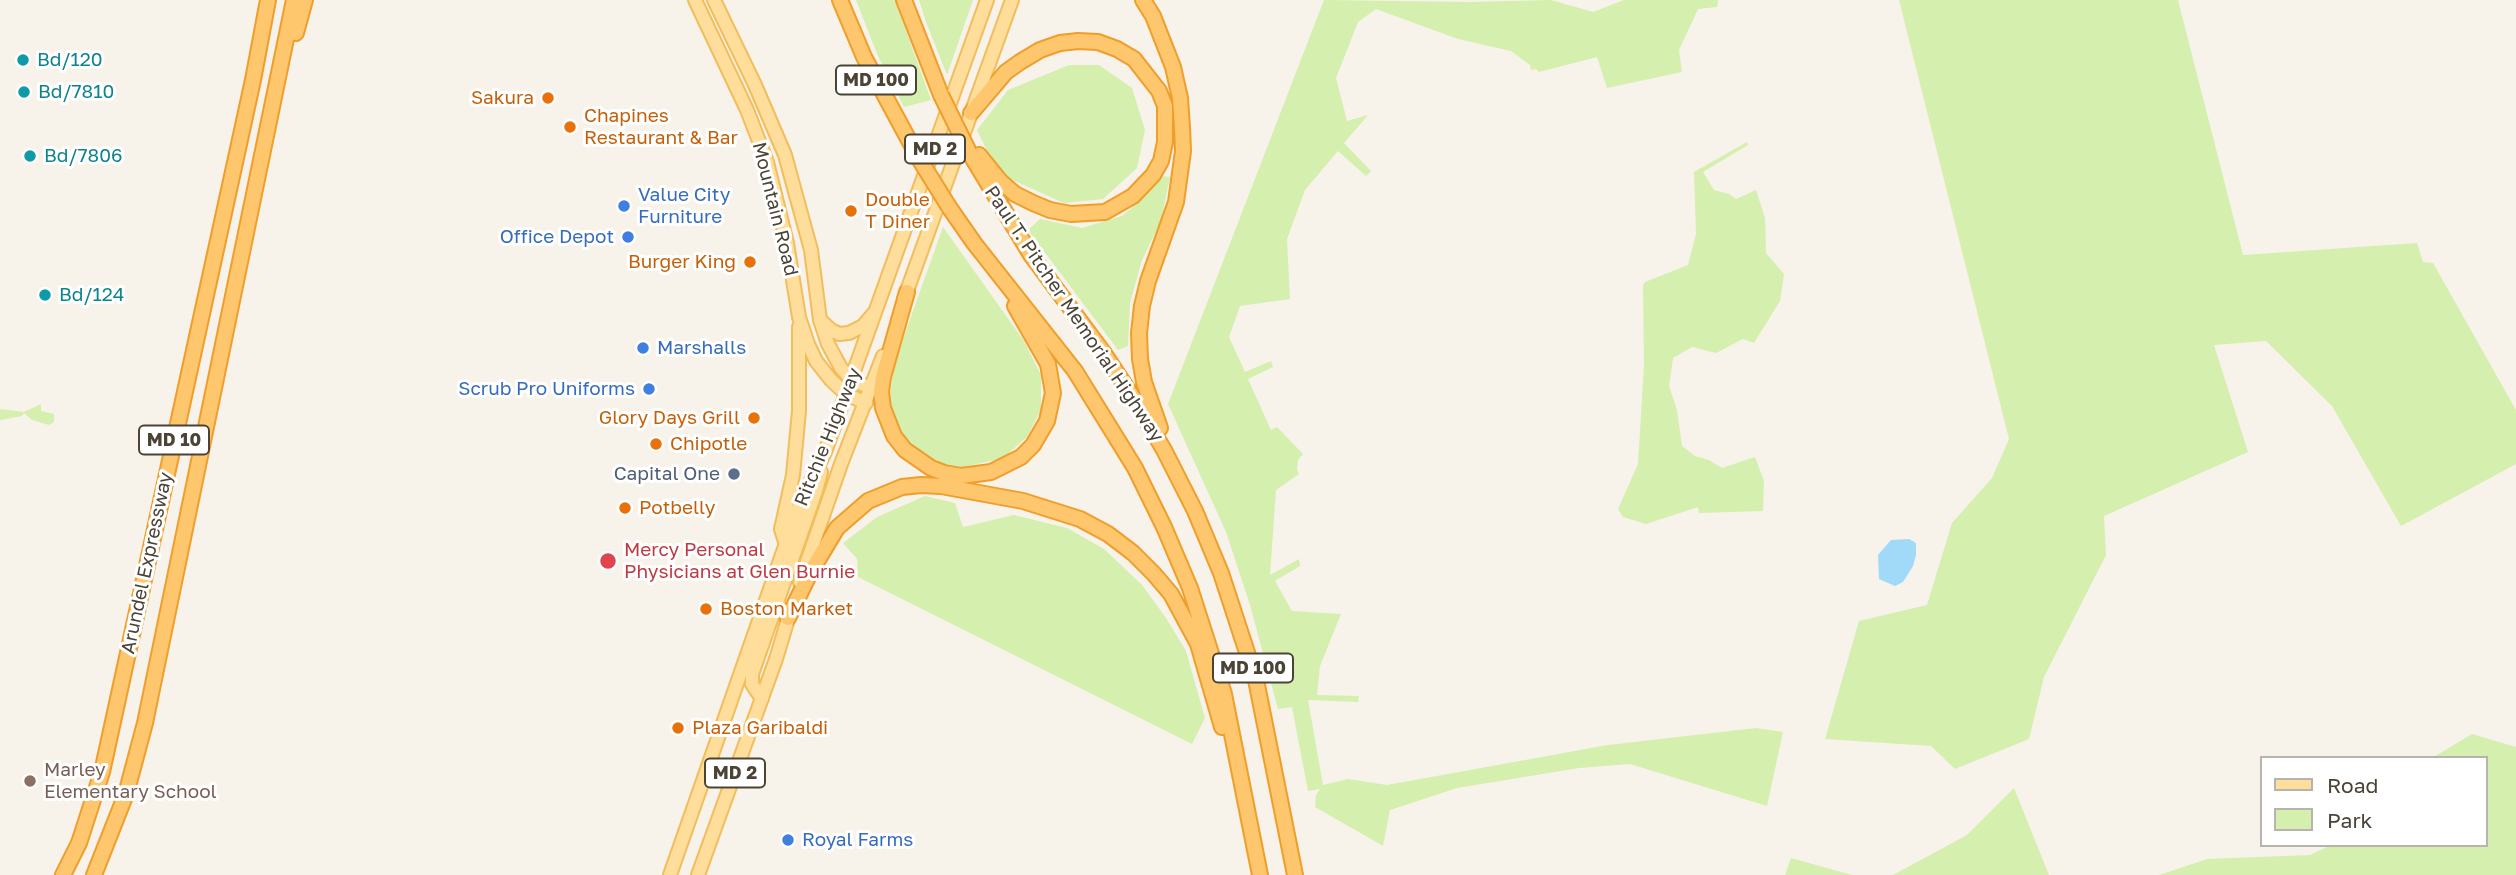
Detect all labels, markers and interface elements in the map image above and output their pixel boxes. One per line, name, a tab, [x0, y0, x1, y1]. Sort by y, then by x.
place label: Bd/120	[37, 49, 103, 71]
marker: Bd/120	[15, 52, 31, 68]
road number: MD 100	[836, 66, 916, 94]
place label: Bd/7810	[38, 81, 114, 103]
marker: Bd/7810	[16, 84, 32, 100]
place label: Sakura	[471, 87, 534, 109]
marker: Sakura	[540, 90, 556, 106]
place label: Chapines Restaurant & Bar	[584, 105, 738, 149]
marker: Chapines Restaurant & Bar	[562, 119, 578, 135]
road number: MD 2	[905, 134, 965, 164]
street label: Mountain Road	[747, 140, 803, 278]
place label: Bd/7806	[44, 145, 122, 167]
marker: Bd/7806	[22, 148, 38, 164]
street label: Paul T. Pitcher Memorial Highway	[980, 182, 1168, 446]
place label: Value City Furniture	[638, 184, 730, 228]
place label: Double T Diner	[865, 189, 930, 233]
marker: Value City Furniture	[616, 198, 632, 214]
marker: Double T Diner	[843, 203, 859, 219]
place label: Office Depot	[500, 226, 614, 248]
marker: Office Depot	[620, 229, 636, 245]
place label: Burger King	[628, 251, 736, 273]
marker: Burger King	[742, 254, 758, 270]
place label: Bd/124	[59, 284, 124, 306]
marker: Bd/124	[37, 287, 53, 303]
place label: Marshalls	[657, 337, 746, 359]
marker: Marshalls	[635, 340, 651, 356]
street label: Ritchie Highway	[790, 364, 866, 510]
place label: Scrub Pro Uniforms	[458, 378, 635, 400]
marker: Scrub Pro Uniforms	[641, 381, 657, 397]
place label: Glory Days Grill	[599, 407, 740, 429]
marker: Glory Days Grill	[746, 410, 762, 426]
road number: MD 10	[139, 426, 209, 454]
place label: Chipotle	[670, 433, 747, 455]
marker: Chipotle	[648, 436, 664, 452]
place label: Capital One	[614, 463, 720, 485]
marker: Capital One	[726, 466, 742, 482]
street label: Arundel Expressway	[117, 470, 177, 656]
place label: Potbelly	[639, 497, 715, 519]
marker: Potbelly	[617, 500, 633, 516]
place label: Mercy Personal Physicians at Glen Burnie	[624, 539, 855, 583]
marker: Mercy Personal Physicians at Glen Burnie	[598, 551, 618, 571]
place label: Boston Market	[720, 598, 853, 620]
marker: Boston Market	[698, 601, 714, 617]
road number: MD 100	[1213, 654, 1293, 682]
place label: Plaza Garibaldi	[692, 717, 828, 739]
marker: Plaza Garibaldi	[670, 720, 686, 736]
legend	[2260, 756, 2488, 847]
road number: MD 2	[705, 758, 765, 788]
place label: Marley Elementary School	[44, 759, 217, 803]
text: Road	[2327, 772, 2378, 798]
marker: Marley Elementary School	[22, 773, 38, 789]
text: Park	[2327, 807, 2372, 833]
place label: Royal Farms	[802, 829, 913, 851]
marker: Royal Farms	[780, 832, 796, 848]

